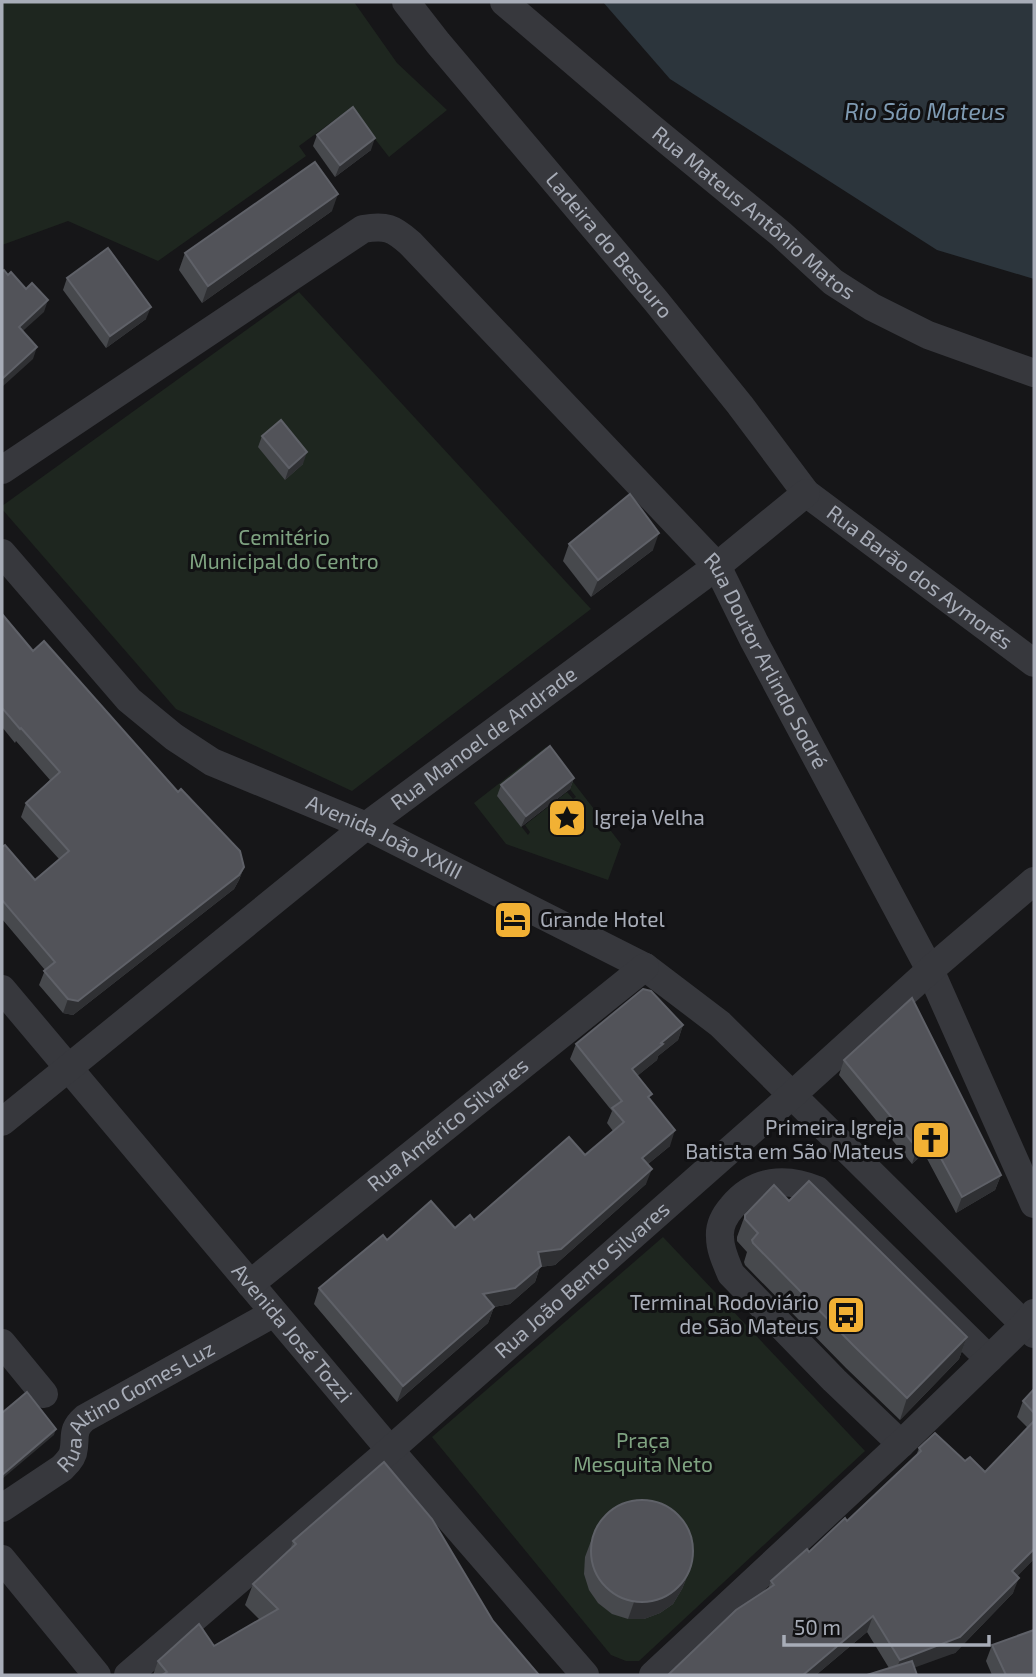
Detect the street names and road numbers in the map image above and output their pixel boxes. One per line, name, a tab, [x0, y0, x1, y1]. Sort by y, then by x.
street label: Rua Mateus Antônio Matos	[648, 120, 860, 304]
street label: Ladeira do Besouro	[542, 166, 679, 323]
street label: Rua Barão dos Aymorés	[823, 499, 1018, 654]
street label: Rua Doutor Arlindo Sodré	[700, 547, 834, 772]
street label: Rua Manoel de Andrade	[385, 660, 581, 814]
street label: Avenida João XXIII	[303, 789, 467, 884]
street label: Rua Américo Silvares	[362, 1052, 533, 1196]
street label: Rua João Bento Silvares	[489, 1195, 674, 1363]
street label: Avenida José Tozzi	[227, 1258, 358, 1407]
street label: Rua Altino Gomes Luz	[51, 1335, 218, 1477]

